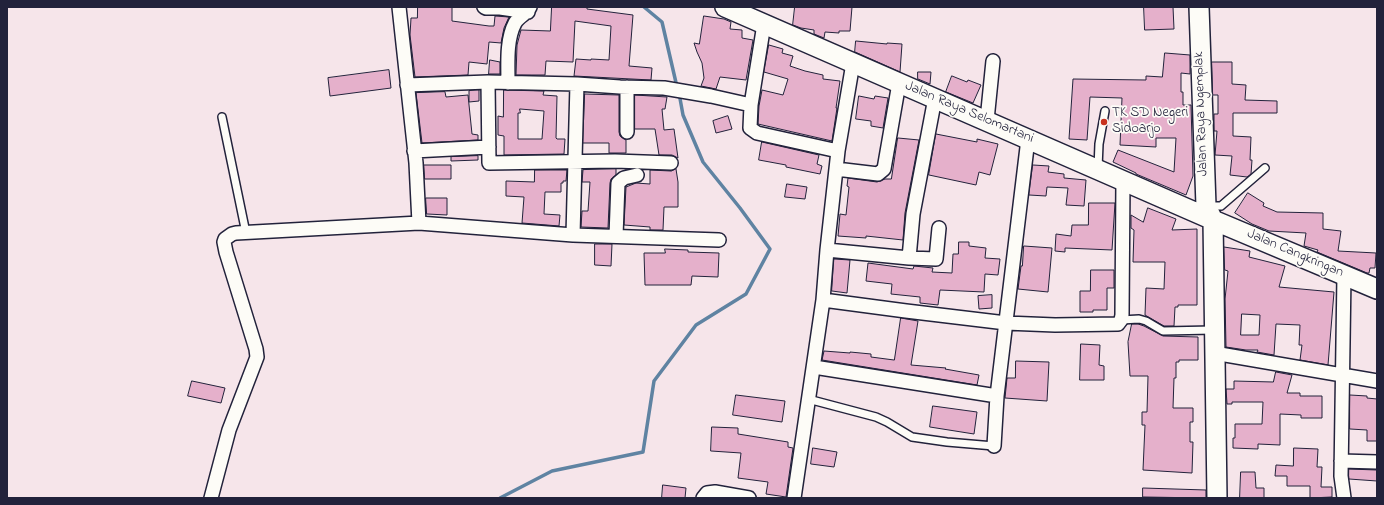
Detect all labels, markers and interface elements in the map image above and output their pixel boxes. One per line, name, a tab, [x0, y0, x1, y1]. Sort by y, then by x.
street label: Jalan Raya Ngemplak	[1191, 51, 1213, 177]
street label: Jalan Raya Selomartani	[902, 78, 1036, 148]
place label: TK SD Negeri Sidoarjo	[1112, 106, 1188, 138]
marker: TK SD Negeri Sidoarjo	[1099, 117, 1109, 127]
street label: Jalan Cangkringan	[1244, 226, 1346, 282]

